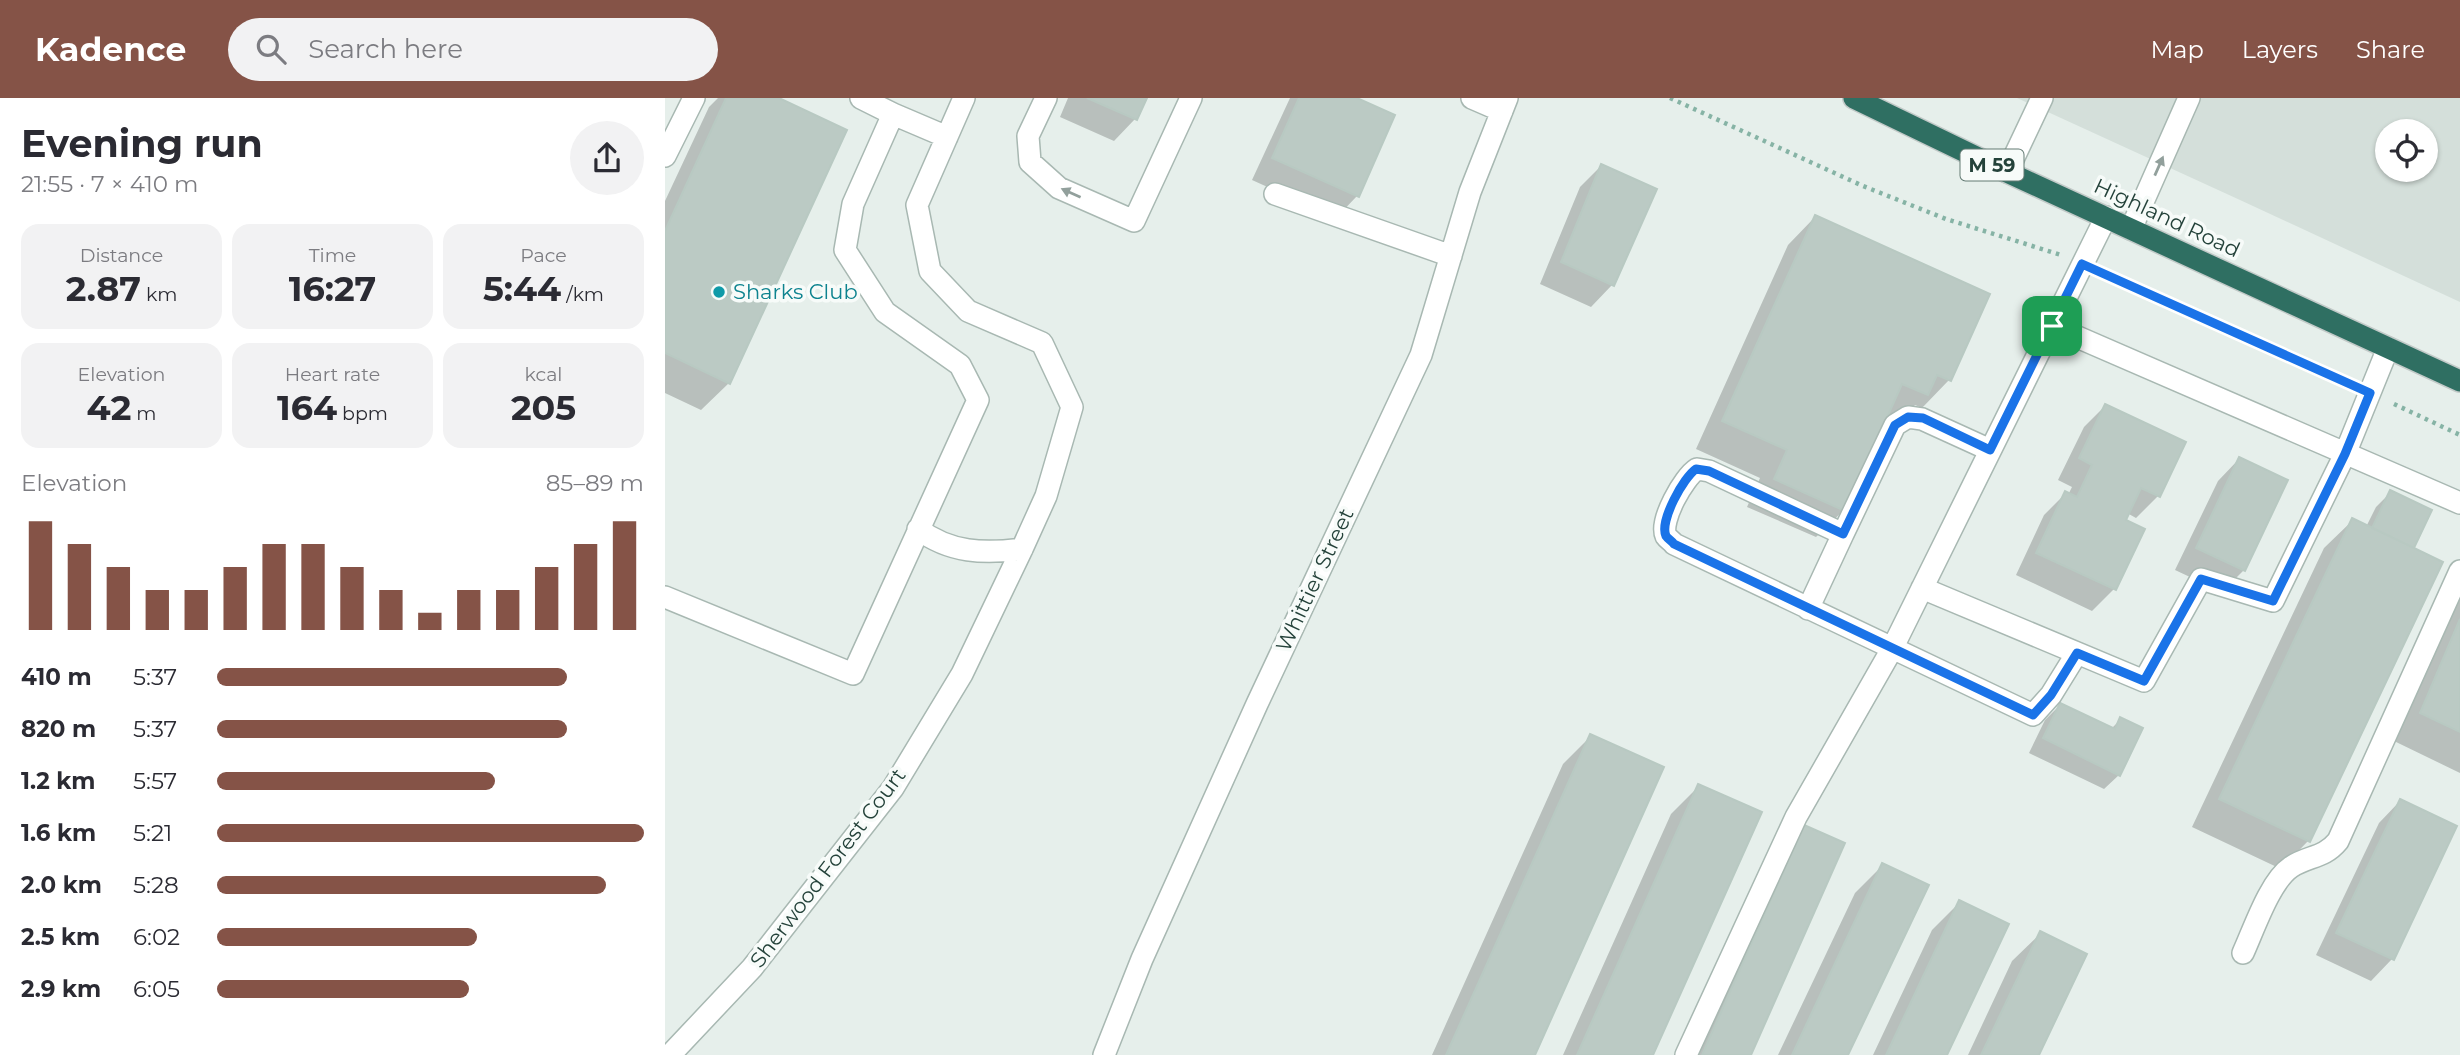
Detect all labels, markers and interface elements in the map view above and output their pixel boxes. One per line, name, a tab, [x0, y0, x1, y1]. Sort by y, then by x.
search box	[228, 18, 718, 81]
text: Kadence	[35, 29, 186, 69]
icon: search	[252, 30, 290, 68]
text: Search here	[308, 33, 463, 65]
text: Map	[2150, 35, 2204, 64]
text: Layers	[2242, 35, 2318, 64]
text: Share	[2356, 35, 2425, 64]
map controls	[2375, 119, 2438, 182]
button: locate	[2375, 119, 2438, 182]
text: Evening run	[21, 120, 263, 167]
button: share	[570, 121, 644, 195]
road number: M 59	[1961, 150, 2023, 180]
one-way arrow	[2154, 156, 2165, 177]
text: 21:55 · 7 × 410 m	[21, 170, 198, 198]
street label: Highland Road	[2090, 173, 2244, 262]
one-way arrow	[1061, 187, 1082, 198]
text: Distance	[80, 244, 163, 267]
text: Time	[309, 244, 356, 267]
text: Pace	[520, 244, 567, 267]
text: 2.87	[66, 267, 141, 310]
text: 16:27	[289, 267, 376, 310]
text: 5:44	[483, 267, 561, 310]
place label: Sharks Club	[733, 279, 858, 304]
text: km	[141, 283, 177, 306]
text: /km	[561, 283, 604, 306]
marker: Sharks Club	[711, 284, 727, 300]
pin	[2022, 296, 2082, 356]
icon: arrive	[2033, 307, 2071, 345]
text: Elevation	[78, 363, 165, 386]
text: Heart rate	[285, 363, 380, 386]
text: kcal	[525, 363, 562, 386]
text: 42	[87, 386, 131, 429]
text: 164	[277, 386, 337, 429]
text: 205	[511, 386, 576, 429]
text: m	[131, 402, 156, 425]
text: bpm	[337, 402, 388, 425]
text: Elevation	[21, 469, 127, 497]
text: 85–89 m	[546, 469, 644, 497]
street label: Whittier Street	[1270, 504, 1359, 655]
text: 410 m	[21, 663, 92, 691]
text: 5:37	[133, 663, 177, 691]
text: 820 m	[21, 715, 96, 743]
text: 5:37	[133, 715, 177, 743]
street label: Sherwood Forest Court	[745, 763, 911, 972]
text: 1.2 km	[21, 767, 95, 795]
text: 5:57	[133, 767, 177, 795]
text: 1.6 km	[21, 819, 96, 847]
text: 5:21	[133, 819, 172, 847]
text: 2.0 km	[21, 871, 102, 899]
text: 5:28	[133, 871, 179, 899]
text: 2.5 km	[21, 923, 100, 951]
text: 6:02	[133, 923, 180, 951]
text: 2.9 km	[21, 975, 101, 1003]
text: 6:05	[133, 975, 180, 1003]

